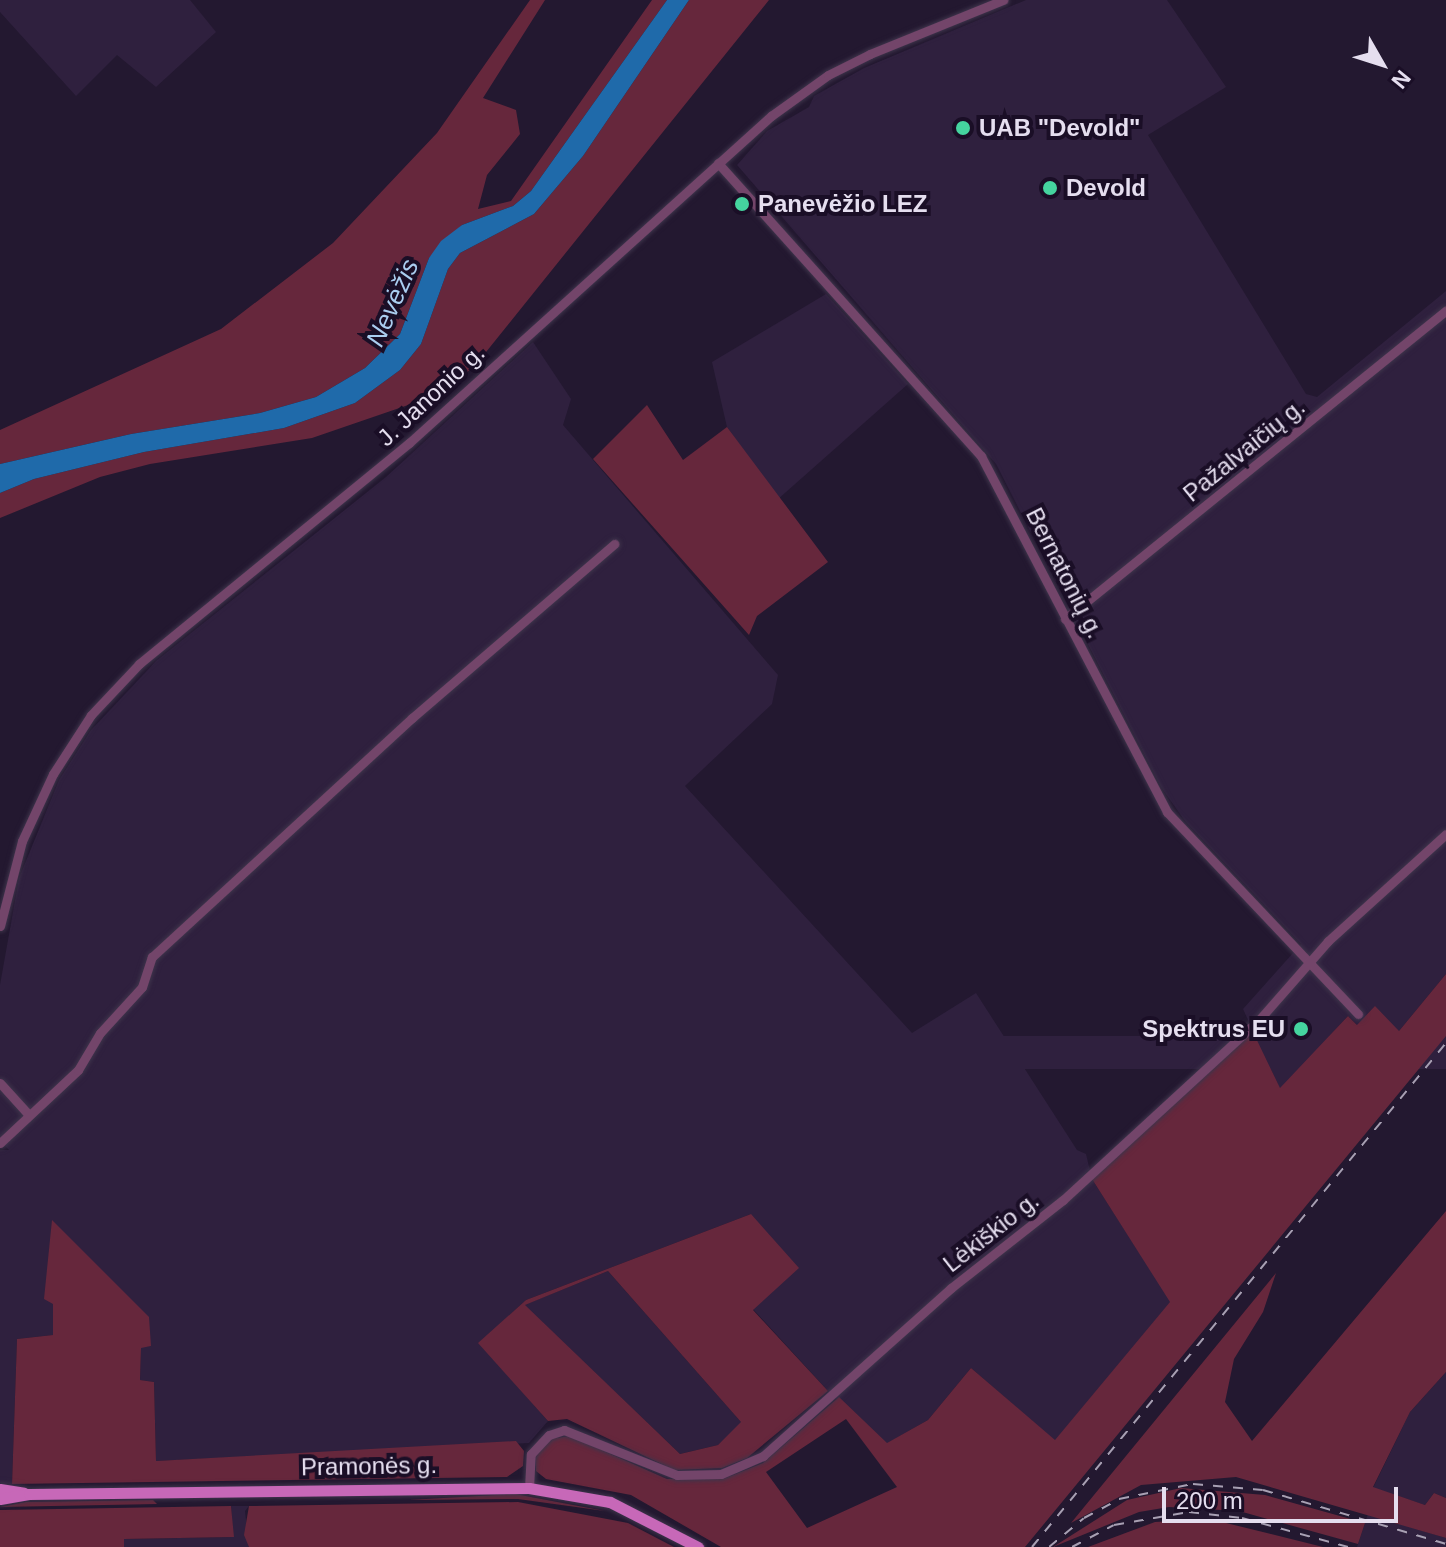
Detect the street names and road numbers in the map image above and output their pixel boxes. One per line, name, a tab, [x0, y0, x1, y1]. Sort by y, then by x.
street label: J. Janonio g.	[371, 338, 491, 452]
street label: Pažalvaičių g.	[1177, 392, 1311, 508]
street label: Bernatonių g.	[1020, 503, 1110, 643]
street label: Lėkiškio g.	[937, 1186, 1045, 1278]
street label: Pramonės g.	[301, 1450, 437, 1482]

